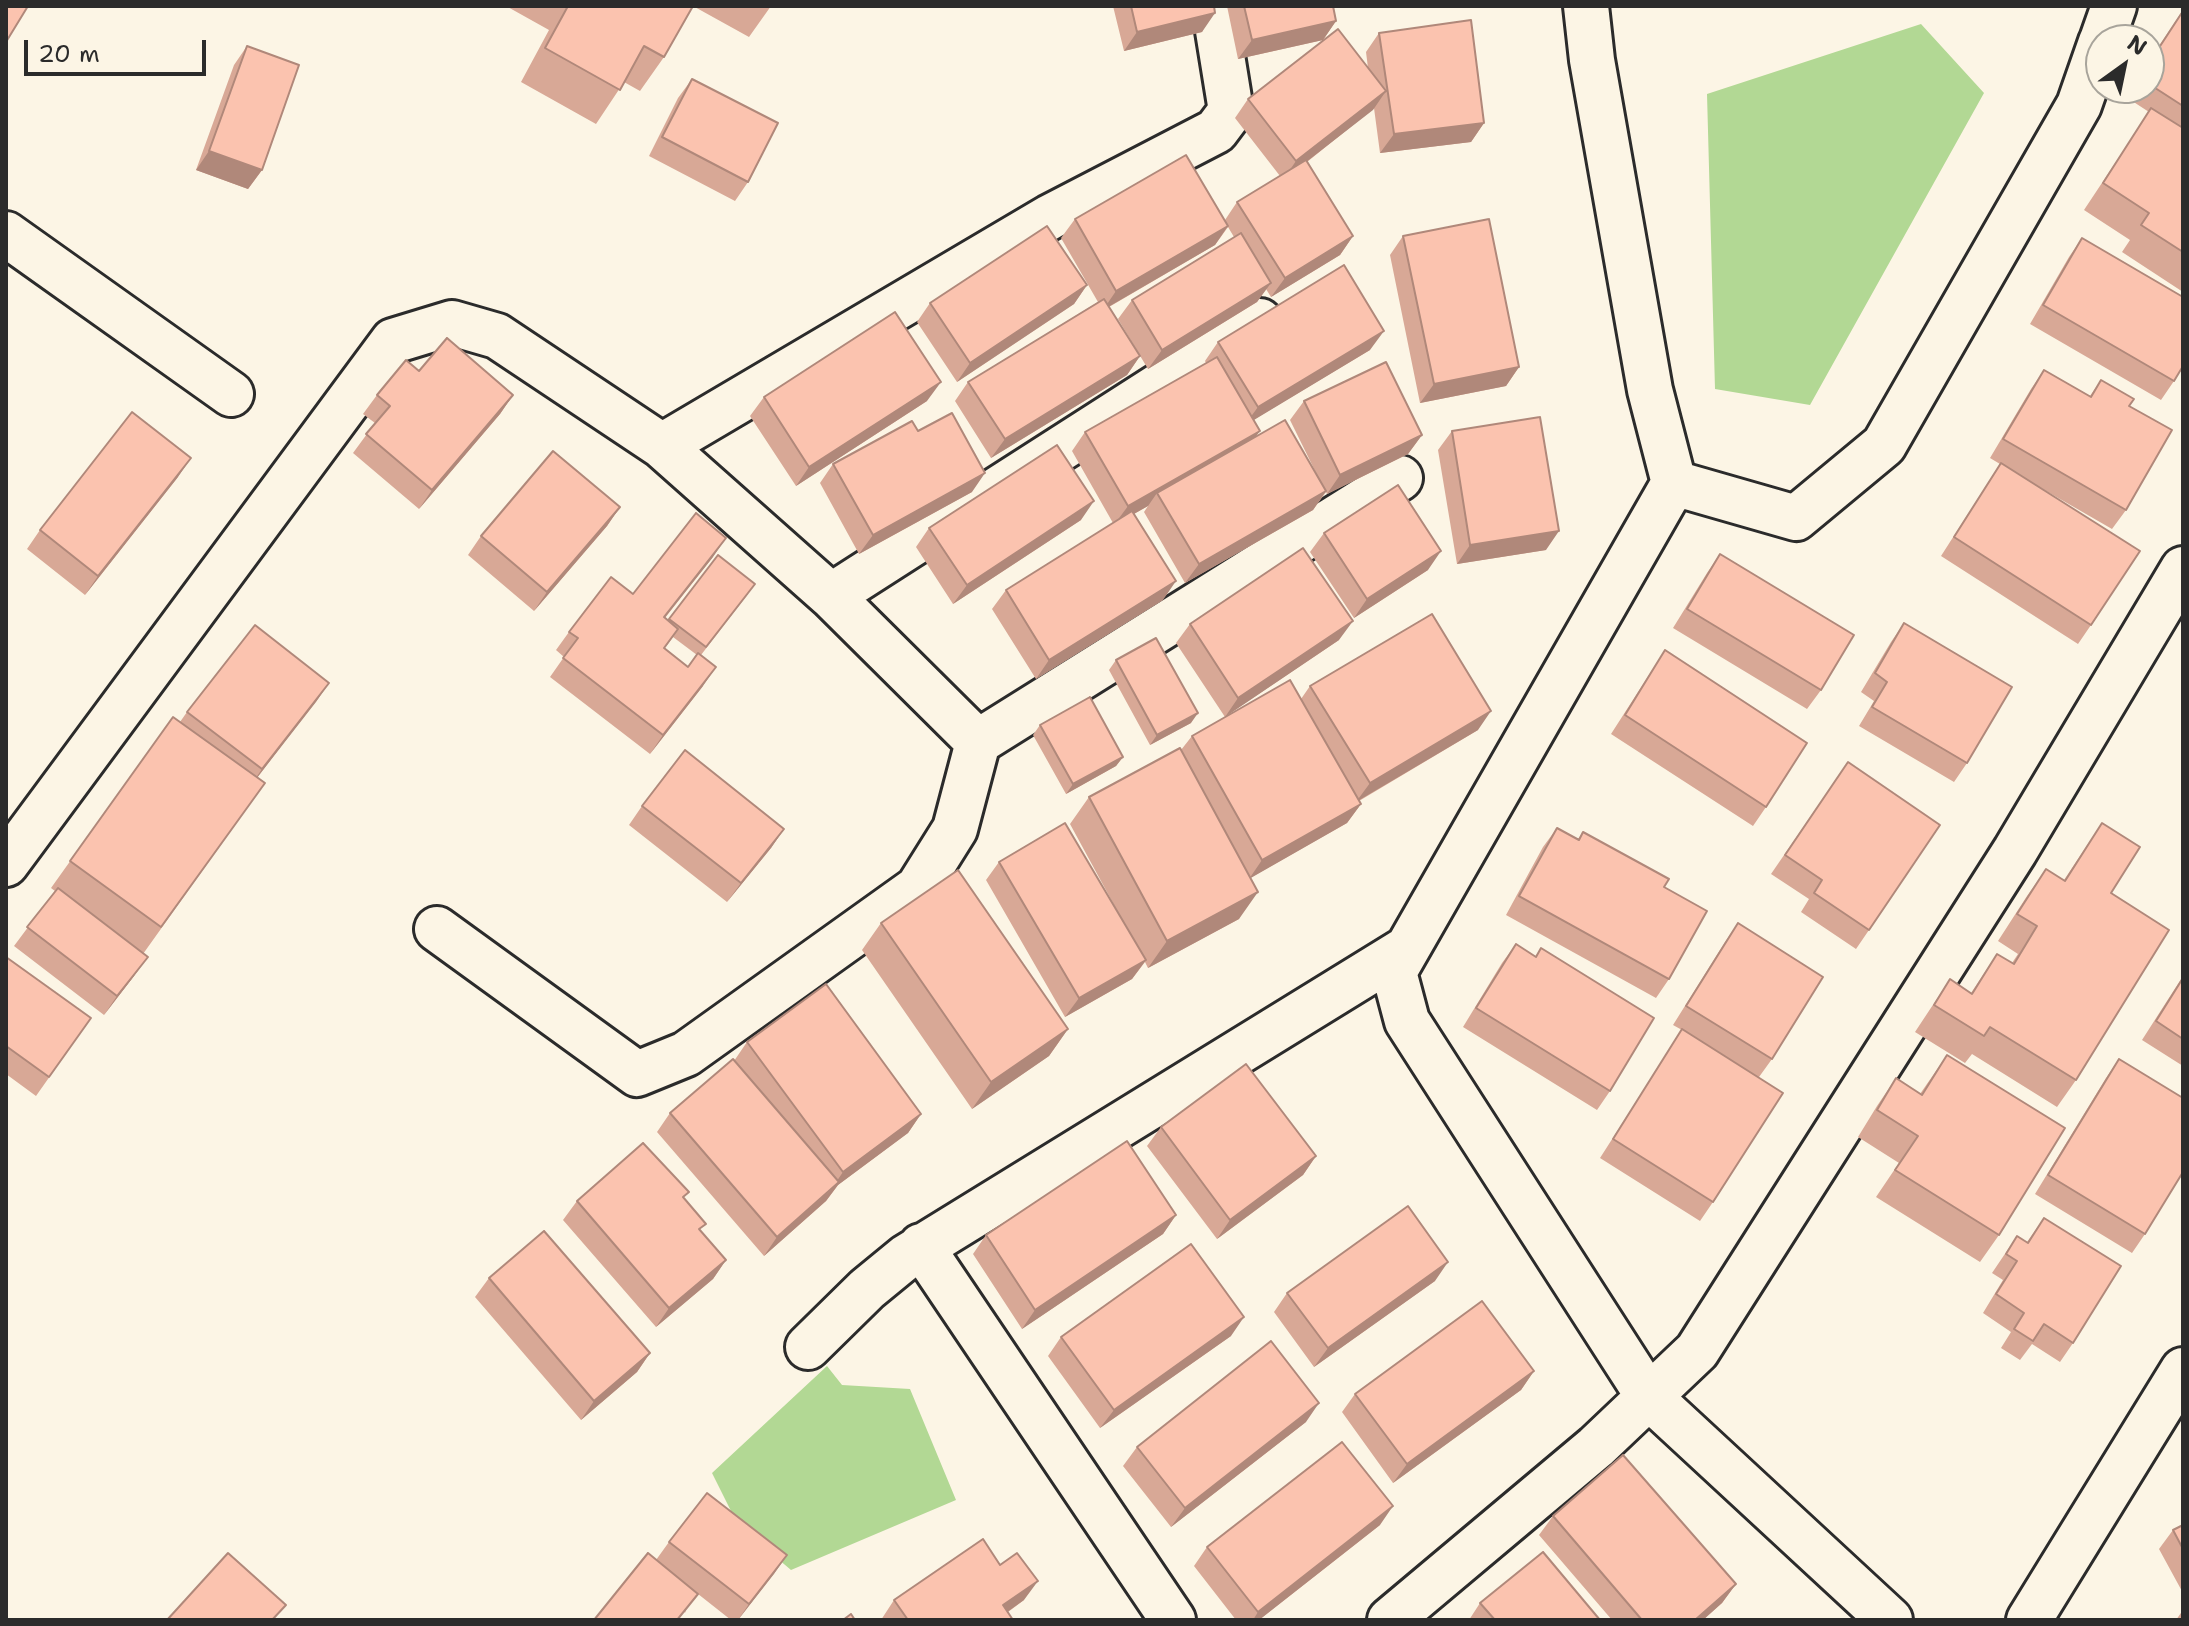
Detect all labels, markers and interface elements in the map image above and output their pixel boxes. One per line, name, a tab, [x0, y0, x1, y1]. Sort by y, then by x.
scale bar	[28, 24, 210, 74]
north arrow	[2085, 24, 2165, 104]
text: N	[2122, 28, 2152, 62]
text: 20 m	[38, 38, 100, 70]

